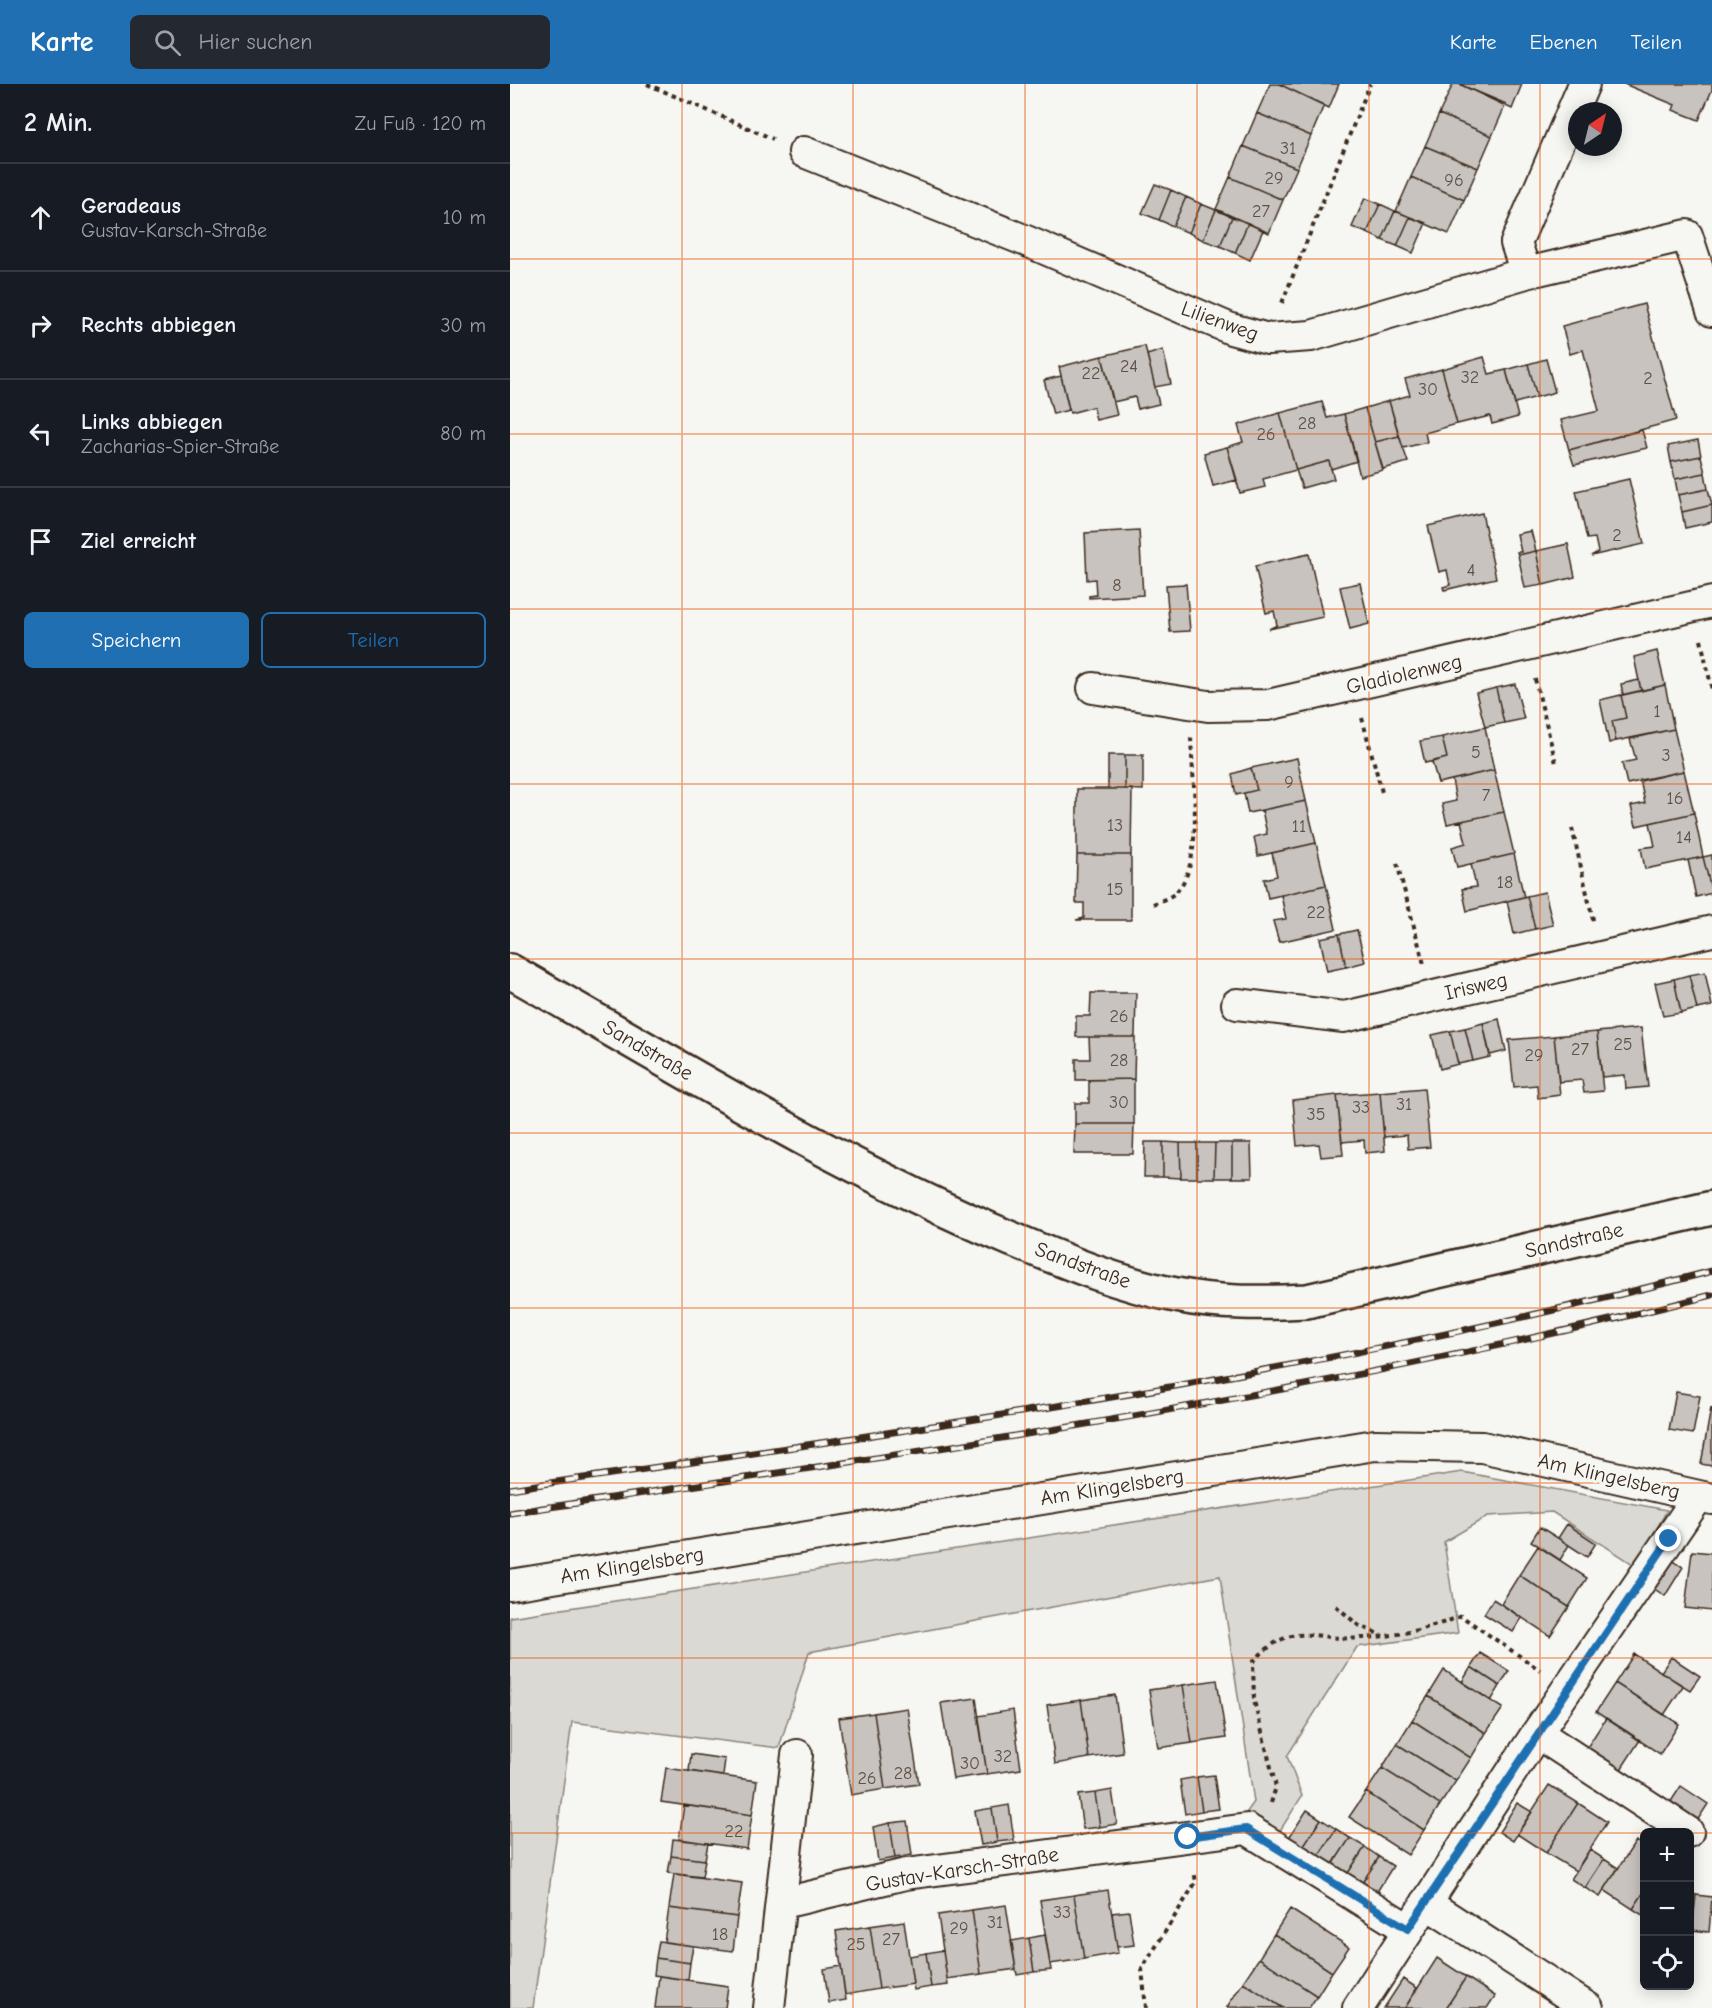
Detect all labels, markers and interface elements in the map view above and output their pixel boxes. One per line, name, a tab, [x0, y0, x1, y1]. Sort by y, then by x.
search box	[130, 15, 550, 69]
text: Karte	[30, 26, 94, 58]
icon: search	[151, 26, 184, 59]
text: Hier suchen	[199, 29, 313, 55]
text: Karte	[1450, 30, 1497, 54]
text: Ebenen	[1530, 30, 1598, 54]
text: Teilen	[1631, 30, 1682, 54]
north arrow	[1568, 102, 1622, 156]
text: 2 Min.	[24, 108, 92, 138]
text: Zu Fuß · 120 m	[355, 112, 486, 135]
house number: 31	[1280, 138, 1296, 159]
house number: 29	[1265, 168, 1283, 189]
house number: 96	[1444, 170, 1464, 191]
text: Geradeaus	[81, 193, 181, 219]
icon: ahead	[24, 201, 57, 234]
house number: 27	[1252, 201, 1270, 222]
text: 10 m	[443, 206, 486, 229]
text: Gustav-Karsch-Straße	[81, 219, 267, 242]
street label: Lilienweg	[1178, 296, 1262, 346]
icon: right	[24, 309, 57, 342]
text: Rechts abbiegen	[81, 312, 236, 338]
text: 30 m	[440, 314, 486, 337]
house number: 24	[1120, 356, 1138, 377]
house number: 22	[1082, 363, 1100, 384]
house number: 32	[1461, 367, 1479, 388]
house number: 2	[1643, 368, 1653, 389]
house number: 30	[1418, 379, 1438, 400]
text: Links abbiegen	[81, 409, 223, 435]
house number: 28	[1298, 413, 1316, 434]
icon: left	[24, 417, 57, 450]
text: 80 m	[440, 422, 486, 445]
house number: 26	[1256, 424, 1276, 445]
text: Zacharias-Spier-Straße	[81, 435, 279, 458]
icon: arrive	[24, 525, 57, 558]
house number: 2	[1612, 525, 1622, 546]
text: Ziel erreicht	[81, 528, 196, 554]
house number: 4	[1467, 560, 1475, 581]
house number: 8	[1112, 575, 1122, 596]
button: Speichern	[24, 612, 249, 668]
button: Teilen	[261, 612, 486, 668]
street label: Gladiolenweg	[1344, 649, 1464, 699]
house number: 1	[1653, 701, 1661, 722]
house number: 5	[1471, 742, 1481, 763]
house number: 3	[1661, 745, 1671, 766]
house number: 9	[1284, 772, 1294, 793]
house number: 7	[1482, 785, 1491, 806]
house number: 16	[1667, 788, 1683, 809]
house number: 13	[1107, 815, 1123, 836]
house number: 11	[1292, 816, 1306, 837]
house number: 14	[1676, 827, 1692, 848]
house number: 18	[1497, 872, 1513, 893]
house number: 15	[1107, 879, 1123, 900]
house number: 22	[1307, 902, 1325, 923]
street label: Irisweg	[1442, 967, 1510, 1005]
house number: 26	[1109, 1006, 1129, 1027]
street label: Sandstraße	[599, 1015, 697, 1085]
house number: 25	[1613, 1034, 1633, 1055]
house number: 27	[1571, 1039, 1589, 1060]
house number: 29	[1525, 1045, 1543, 1066]
house number: 28	[1110, 1050, 1128, 1071]
house number: 30	[1109, 1092, 1129, 1113]
house number: 31	[1396, 1094, 1412, 1115]
house number: 33	[1352, 1097, 1370, 1118]
house number: 35	[1307, 1104, 1325, 1125]
street label: Sandstraße	[1522, 1217, 1626, 1263]
street label: Sandstraße	[1032, 1237, 1134, 1293]
street label: Am Klingelsberg	[1536, 1448, 1682, 1504]
street label: Am Klingelsberg	[1039, 1464, 1185, 1510]
route end	[1655, 1525, 1681, 1551]
street label: Am Klingelsberg	[559, 1542, 705, 1588]
house number: 32	[994, 1746, 1012, 1767]
house number: 30	[960, 1753, 980, 1774]
house number: 28	[894, 1763, 912, 1784]
house number: 26	[857, 1768, 877, 1789]
house number: 22	[725, 1821, 743, 1842]
route start	[1174, 1823, 1200, 1849]
map controls	[1640, 1828, 1694, 1990]
button: +	[1640, 1828, 1694, 1882]
street label: Gustav-Karsch-Straße	[864, 1842, 1060, 1896]
button: −	[1640, 1882, 1694, 1936]
house number: 33	[1053, 1902, 1071, 1923]
house number: 31	[987, 1912, 1003, 1933]
house number: 29	[950, 1918, 968, 1939]
house number: 18	[712, 1924, 728, 1945]
house number: 27	[882, 1929, 900, 1950]
house number: 25	[846, 1934, 866, 1955]
button: locate	[1640, 1936, 1694, 1990]

